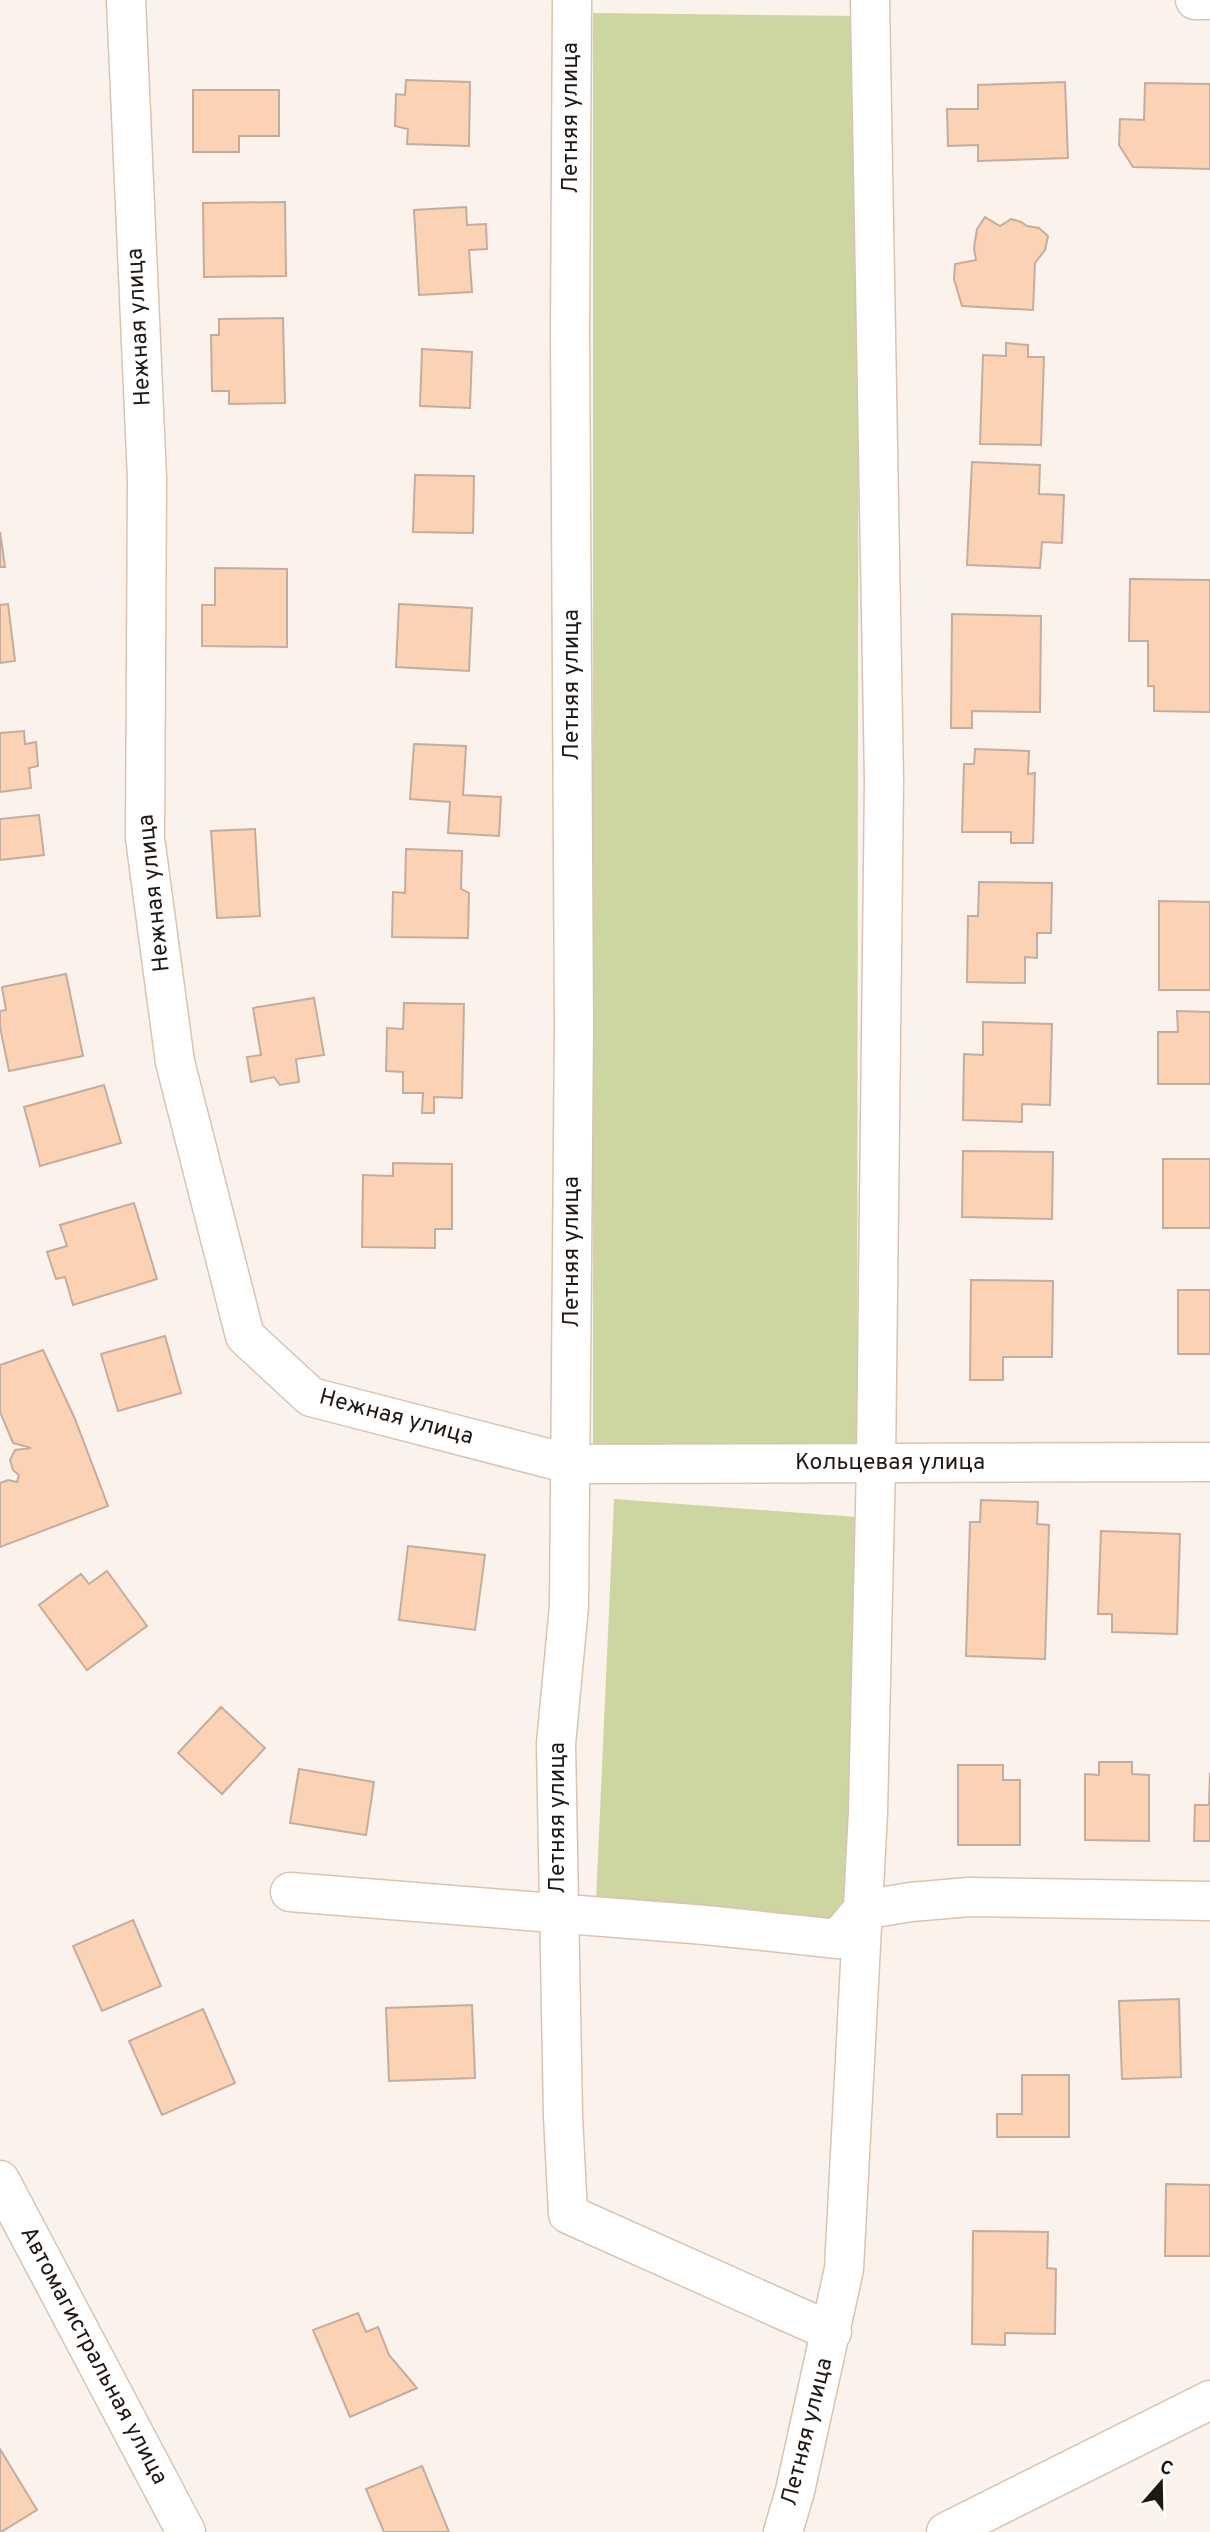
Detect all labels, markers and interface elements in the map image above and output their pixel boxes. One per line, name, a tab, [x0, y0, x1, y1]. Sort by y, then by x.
street label: Летняя улица	[557, 42, 586, 194]
street label: Нежная улица	[121, 247, 159, 407]
street label: Летняя улица	[558, 609, 587, 761]
street label: Нежная улица	[132, 813, 178, 973]
street label: Летняя улица	[558, 1176, 587, 1328]
street label: Нежная улица	[316, 1383, 476, 1453]
street label: Кольцевая улица	[795, 1449, 985, 1478]
street label: Летняя улица	[544, 1742, 573, 1894]
street label: Автомагистральная улица	[13, 2222, 173, 2490]
street label: Летняя улица	[776, 2355, 840, 2509]
north arrow	[1126, 2448, 1196, 2518]
text: С	[1156, 2456, 1176, 2482]

